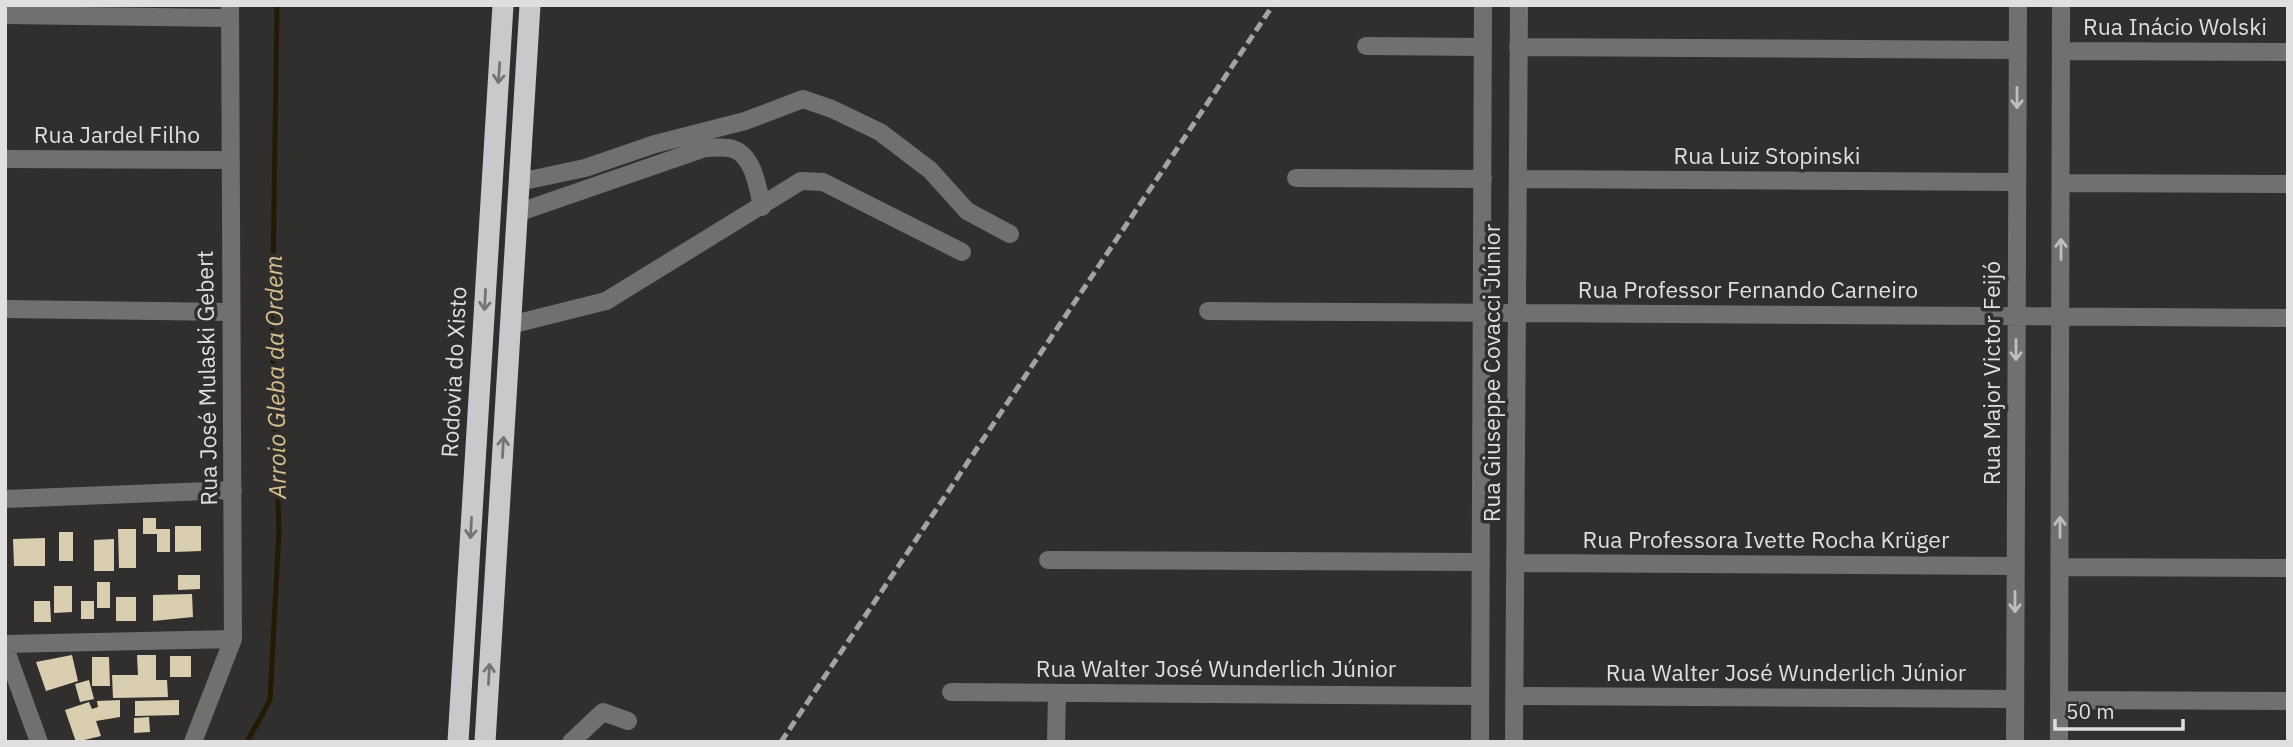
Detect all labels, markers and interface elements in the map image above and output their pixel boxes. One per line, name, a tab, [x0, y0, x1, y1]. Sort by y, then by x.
street label: Rua Inácio Wolski	[2083, 11, 2267, 41]
one-way arrow	[492, 62, 505, 84]
one-way arrow	[2010, 86, 2024, 109]
street label: Rua Jardel Filho	[34, 119, 200, 149]
street label: Rua Luiz Stopinski	[1673, 140, 1861, 170]
street label: Rua Giuseppe Covacci Júnior	[1476, 223, 1506, 522]
one-way arrow	[2054, 237, 2068, 260]
street label: Rua José Mulaski Gebert	[189, 250, 223, 506]
water label: Arroio Gleba da Ordem	[257, 255, 293, 500]
street label: Rua Major Victor Feijó	[1976, 261, 2006, 485]
street label: Rua Professor Fernando Carneiro	[1578, 274, 1918, 304]
street label: Rodovia do Xisto	[434, 286, 472, 458]
one-way arrow	[478, 289, 491, 311]
one-way arrow	[2009, 338, 2023, 361]
one-way arrow	[496, 435, 509, 458]
one-way arrow	[2053, 515, 2067, 538]
one-way arrow	[464, 516, 477, 538]
street label: Rua Professora Ivette Rocha Krüger	[1583, 524, 1950, 554]
one-way arrow	[2008, 590, 2022, 613]
street label: Rua Walter José Wunderlich Júnior	[1036, 653, 1397, 683]
street label: Rua Walter José Wunderlich Júnior	[1606, 657, 1967, 687]
one-way arrow	[483, 663, 496, 685]
scale bar	[2055, 688, 2183, 732]
text: 50 m	[2066, 697, 2115, 725]

